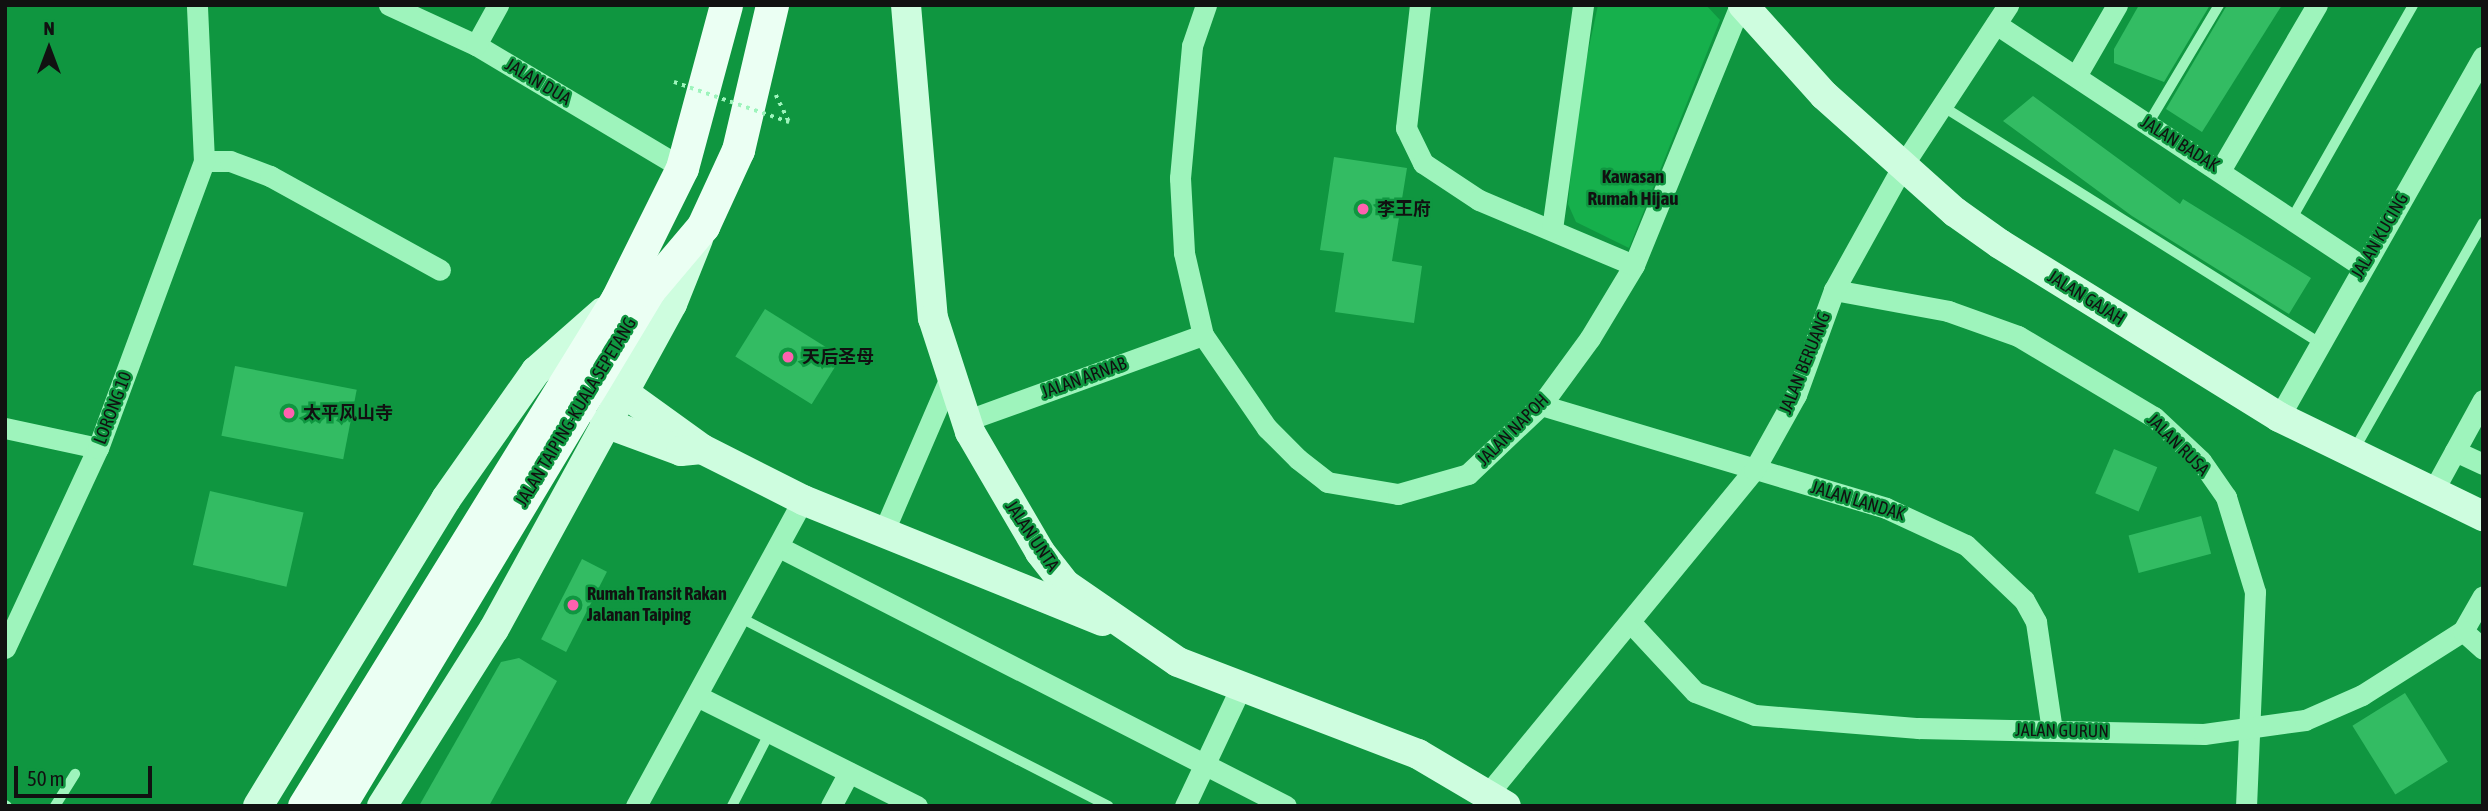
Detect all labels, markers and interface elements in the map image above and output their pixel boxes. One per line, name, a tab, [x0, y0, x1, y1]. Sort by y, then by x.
north arrow	[14, 14, 84, 84]
text: N	[43, 17, 55, 39]
street label: JALAN DUA	[501, 54, 575, 110]
street label: JALAN BADAK	[2137, 111, 2223, 177]
district label: Kawasan Rumah Hijau	[1588, 166, 1678, 210]
street label: JALAN KUCING	[2347, 189, 2413, 283]
place label: 李王府	[1377, 198, 1431, 220]
marker: 李王府	[1355, 201, 1371, 217]
street label: JALAN GAJAH	[2043, 266, 2129, 330]
street label: JALAN BERUANG	[1775, 309, 1835, 417]
street label: JALAN TAIPING-KUALA SEPETANG	[511, 314, 641, 510]
place label: 天后圣母	[802, 346, 874, 368]
marker: 天后圣母	[780, 349, 796, 365]
street label: JALAN ARNAB	[1038, 353, 1130, 403]
street label: LORONG 10	[89, 369, 137, 447]
street label: JALAN NAPOH	[1473, 390, 1553, 470]
place label: 太平风山寺	[303, 402, 393, 424]
marker: 太平风山寺	[281, 405, 297, 421]
street label: JALAN RUSA	[2142, 409, 2214, 481]
street label: JALAN LANDAK	[1808, 476, 1908, 526]
street label: JALAN UNTA	[1000, 497, 1064, 575]
place label: Rumah Transit Rakan Jalanan Taiping	[587, 584, 727, 626]
marker: Rumah Transit Rakan Jalanan Taiping	[565, 597, 581, 613]
street label: JALAN GURUN	[2015, 719, 2109, 743]
scale bar	[18, 752, 156, 796]
text: 50 m	[27, 766, 65, 790]

